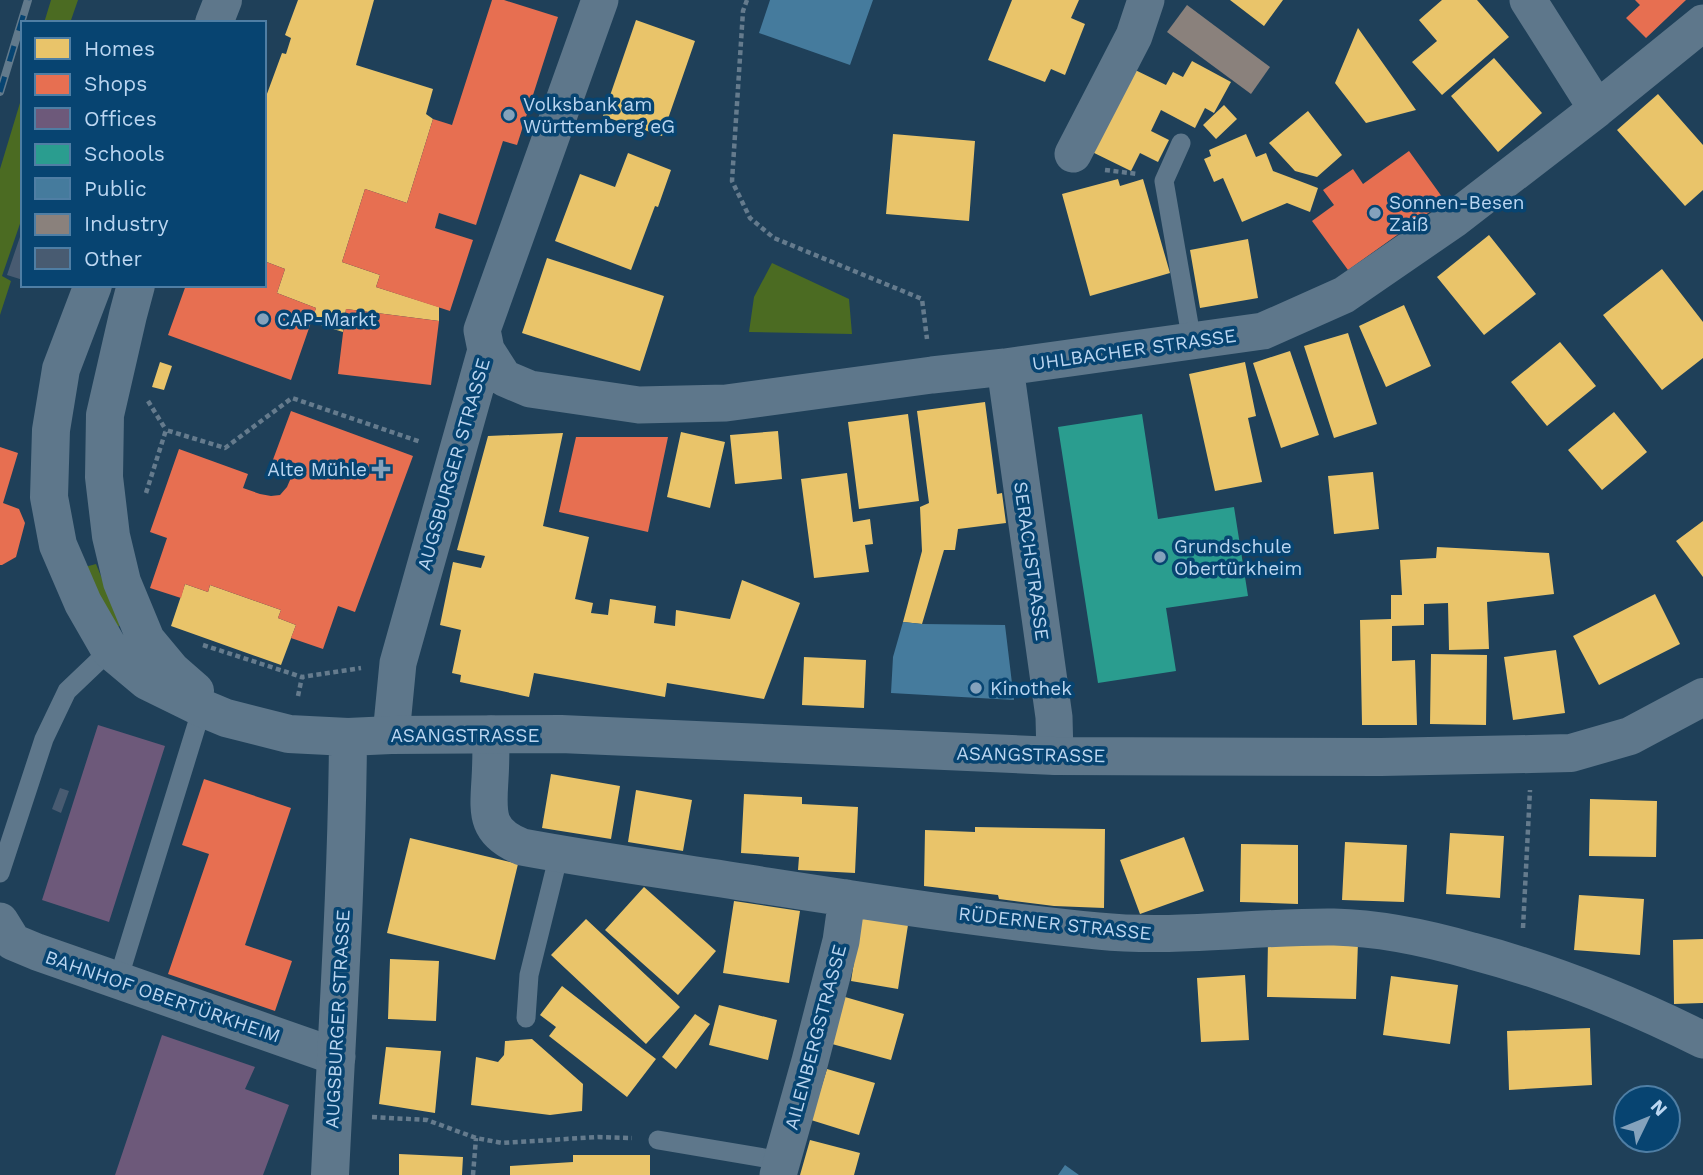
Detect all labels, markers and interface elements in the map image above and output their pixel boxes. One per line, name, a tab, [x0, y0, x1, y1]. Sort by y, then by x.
legend	[21, 21, 266, 287]
text: Homes	[84, 36, 155, 61]
text: Shops	[84, 71, 147, 96]
place label: Volksbank am Württemberg eG	[523, 93, 675, 138]
text: Offices	[84, 106, 157, 131]
marker: Volksbank am Württemberg eG	[501, 107, 517, 123]
text: Schools	[84, 141, 165, 166]
text: Public	[84, 176, 147, 201]
place label: Sonnen-Besen Zaiß	[1389, 191, 1525, 236]
marker: Sonnen-Besen Zaiß	[1367, 205, 1383, 221]
text: Industry	[84, 211, 169, 236]
text: Other	[84, 246, 143, 271]
place label: CAP-Markt	[277, 308, 377, 331]
marker: CAP-Markt	[255, 311, 271, 327]
street label: UHLBACHER STRASSE	[1031, 324, 1238, 375]
street label: AUGSBURGER STRASSE	[412, 355, 495, 573]
place label: Alte Mühle	[267, 458, 367, 481]
marker: Alte Mühle	[373, 461, 389, 477]
street label: SERACHSTRASSE	[1009, 480, 1054, 642]
place label: Grundschule Obertürkheim	[1174, 535, 1302, 580]
marker: Grundschule Obertürkheim	[1152, 549, 1168, 565]
place label: Kinothek	[990, 677, 1072, 700]
marker: Kinothek	[968, 680, 984, 696]
street label: ASANGSTRASSE	[390, 724, 540, 747]
street label: ASANGSTRASSE	[956, 742, 1106, 767]
street label: RÜDERNER STRASSE	[957, 902, 1153, 945]
street label: AUGSBURGER STRASSE	[320, 909, 355, 1129]
street label: AILENBERGSTRASSE	[780, 942, 851, 1132]
street label: BAHNHOF OBERTÜRKHEIM	[42, 945, 284, 1048]
north arrow	[1612, 1084, 1682, 1154]
text: N	[1646, 1095, 1672, 1121]

